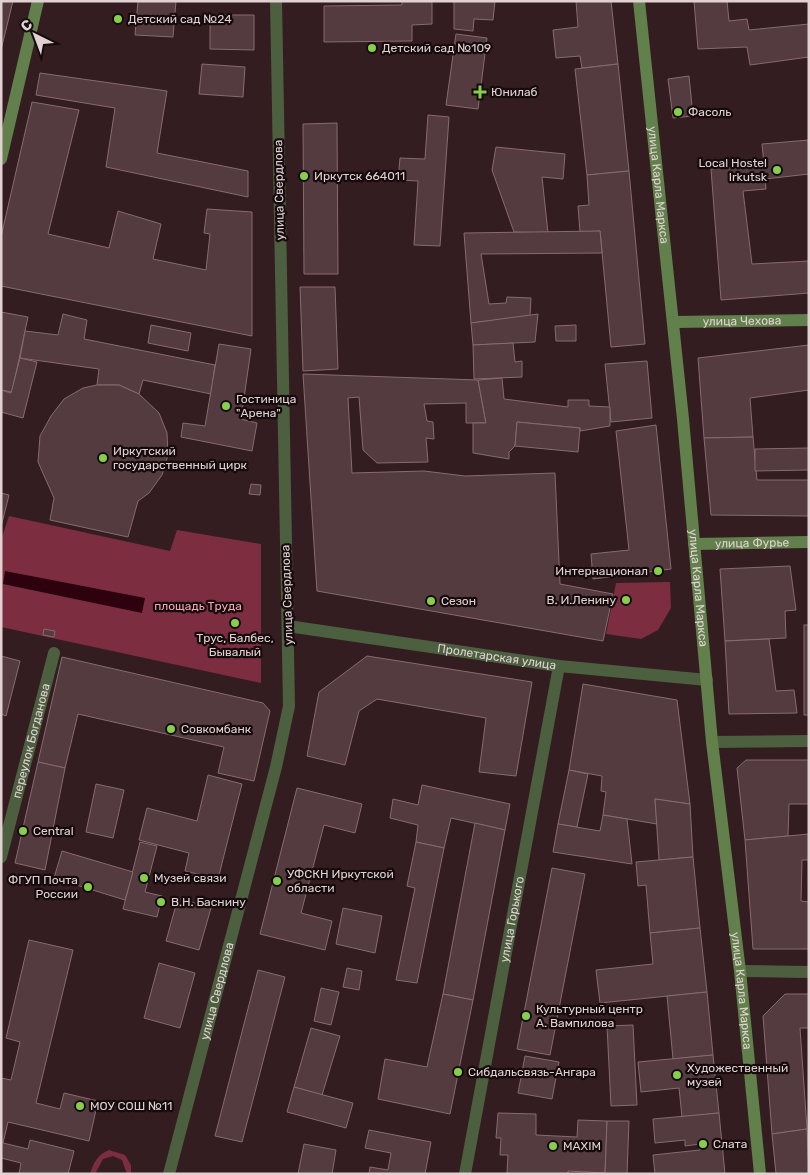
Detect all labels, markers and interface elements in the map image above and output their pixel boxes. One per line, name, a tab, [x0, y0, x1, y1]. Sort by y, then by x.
north arrow	[10, 10, 60, 60]
place label: Детский сад №24	[128, 12, 232, 26]
marker: Детский сад №24	[112, 13, 124, 25]
text: С	[17, 16, 36, 35]
place label: Детский сад №109	[382, 41, 491, 55]
marker: Детский сад №109	[366, 42, 378, 54]
marker: Юнилаб	[473, 85, 487, 99]
place label: Юнилаб	[491, 85, 538, 99]
place label: Фасоль	[688, 105, 731, 119]
marker: Фасоль	[672, 106, 684, 118]
street label: улица Карла Маркса	[645, 126, 672, 244]
street label: улица Свердлова	[271, 140, 287, 240]
place label: Local Hostel Irkutsk	[698, 156, 768, 184]
marker: Local Hostel Irkutsk	[771, 164, 783, 176]
place label: Иркутск 664011	[314, 169, 405, 183]
marker: Иркутск 664011	[298, 170, 310, 182]
street label: улица Чехова	[702, 313, 781, 329]
place label: Гостиница "Арена"	[236, 392, 296, 420]
marker: Гостиница "Арена"	[220, 400, 232, 412]
place label: Иркутский государственный цирк	[113, 444, 248, 472]
marker: Иркутский государственный цирк	[97, 452, 109, 464]
street label: улица Карла Маркса	[686, 529, 710, 647]
street label: улица Фурье	[715, 535, 790, 551]
street label: улица Свердлова	[278, 545, 296, 645]
place label: Интернационал	[555, 564, 648, 578]
marker: Интернационал	[652, 565, 664, 577]
place label: В. И.Ленину	[546, 593, 616, 607]
place label: Сезон	[441, 594, 476, 608]
marker: В. И.Ленину	[620, 594, 632, 606]
marker: Сезон	[425, 595, 437, 607]
park label: площадь Труда	[154, 599, 242, 613]
marker: Трус, Балбес, Бывалый	[229, 617, 241, 629]
place label: Трус, Балбес, Бывалый	[196, 631, 274, 659]
street label: Пролетарская улица	[436, 641, 557, 672]
street label: переулок Богданова	[10, 682, 53, 800]
place label: Совкомбанк	[181, 722, 252, 736]
marker: Совкомбанк	[165, 723, 177, 735]
place label: Central	[33, 824, 74, 838]
marker: Central	[17, 825, 29, 837]
place label: УФСКН Иркутской области	[287, 867, 394, 895]
place label: Музей связи	[154, 871, 227, 885]
marker: Музей связи	[138, 872, 150, 884]
place label: ФГУП Почта России	[8, 873, 78, 901]
marker: УФСКН Иркутской области	[271, 875, 283, 887]
street label: улица Горького	[497, 875, 527, 964]
marker: ФГУП Почта России	[82, 881, 94, 893]
place label: В.Н. Баснину	[171, 895, 246, 909]
marker: В.Н. Баснину	[155, 896, 167, 908]
street label: улица Карла Маркса	[728, 931, 755, 1050]
street label: улица Свердлова	[198, 941, 237, 1042]
place label: Культурный центр А. Вампилова	[536, 1002, 643, 1030]
marker: Культурный центр А. Вампилова	[520, 1010, 532, 1022]
place label: Художественный музей	[687, 1061, 788, 1089]
place label: Сибдальсвязь-Ангара	[468, 1065, 596, 1079]
marker: Сибдальсвязь-Ангара	[452, 1066, 464, 1078]
marker: Художественный музей	[671, 1069, 683, 1081]
place label: МОУ СОШ №11	[90, 1099, 172, 1113]
marker: МОУ СОШ №11	[74, 1100, 86, 1112]
place label: Слата	[713, 1137, 747, 1151]
marker: Слата	[697, 1138, 709, 1150]
place label: MAXIM	[563, 1139, 601, 1153]
marker: MAXIM	[547, 1140, 559, 1152]

